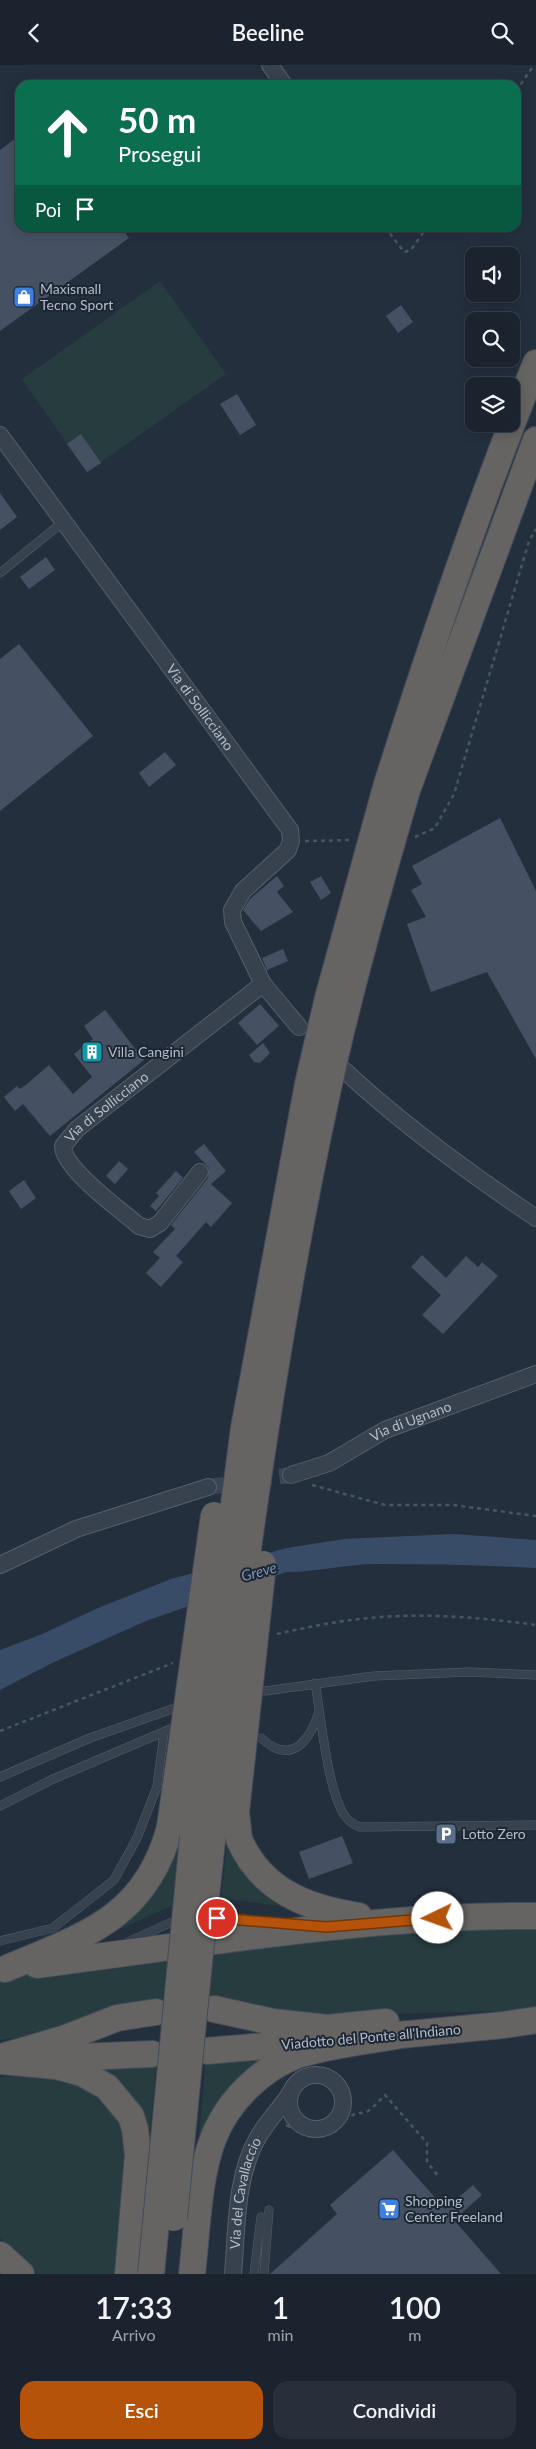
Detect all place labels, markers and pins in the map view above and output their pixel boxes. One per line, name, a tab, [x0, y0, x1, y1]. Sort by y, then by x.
place label: Maxismall Tecno Sport	[40, 280, 113, 313]
shop icon: Maxismall Tecno Sport	[12, 285, 36, 309]
building icon: Villa Cangini	[80, 1040, 104, 1064]
place label: Villa Cangini	[108, 1043, 184, 1060]
parking icon: Lotto Zero	[434, 1822, 458, 1846]
place label: Lotto Zero	[462, 1825, 526, 1842]
pin	[196, 1897, 238, 1939]
place label: Shopping Center Freeland	[405, 2192, 503, 2225]
supermarket icon: Shopping Center Freeland	[377, 2197, 401, 2221]

